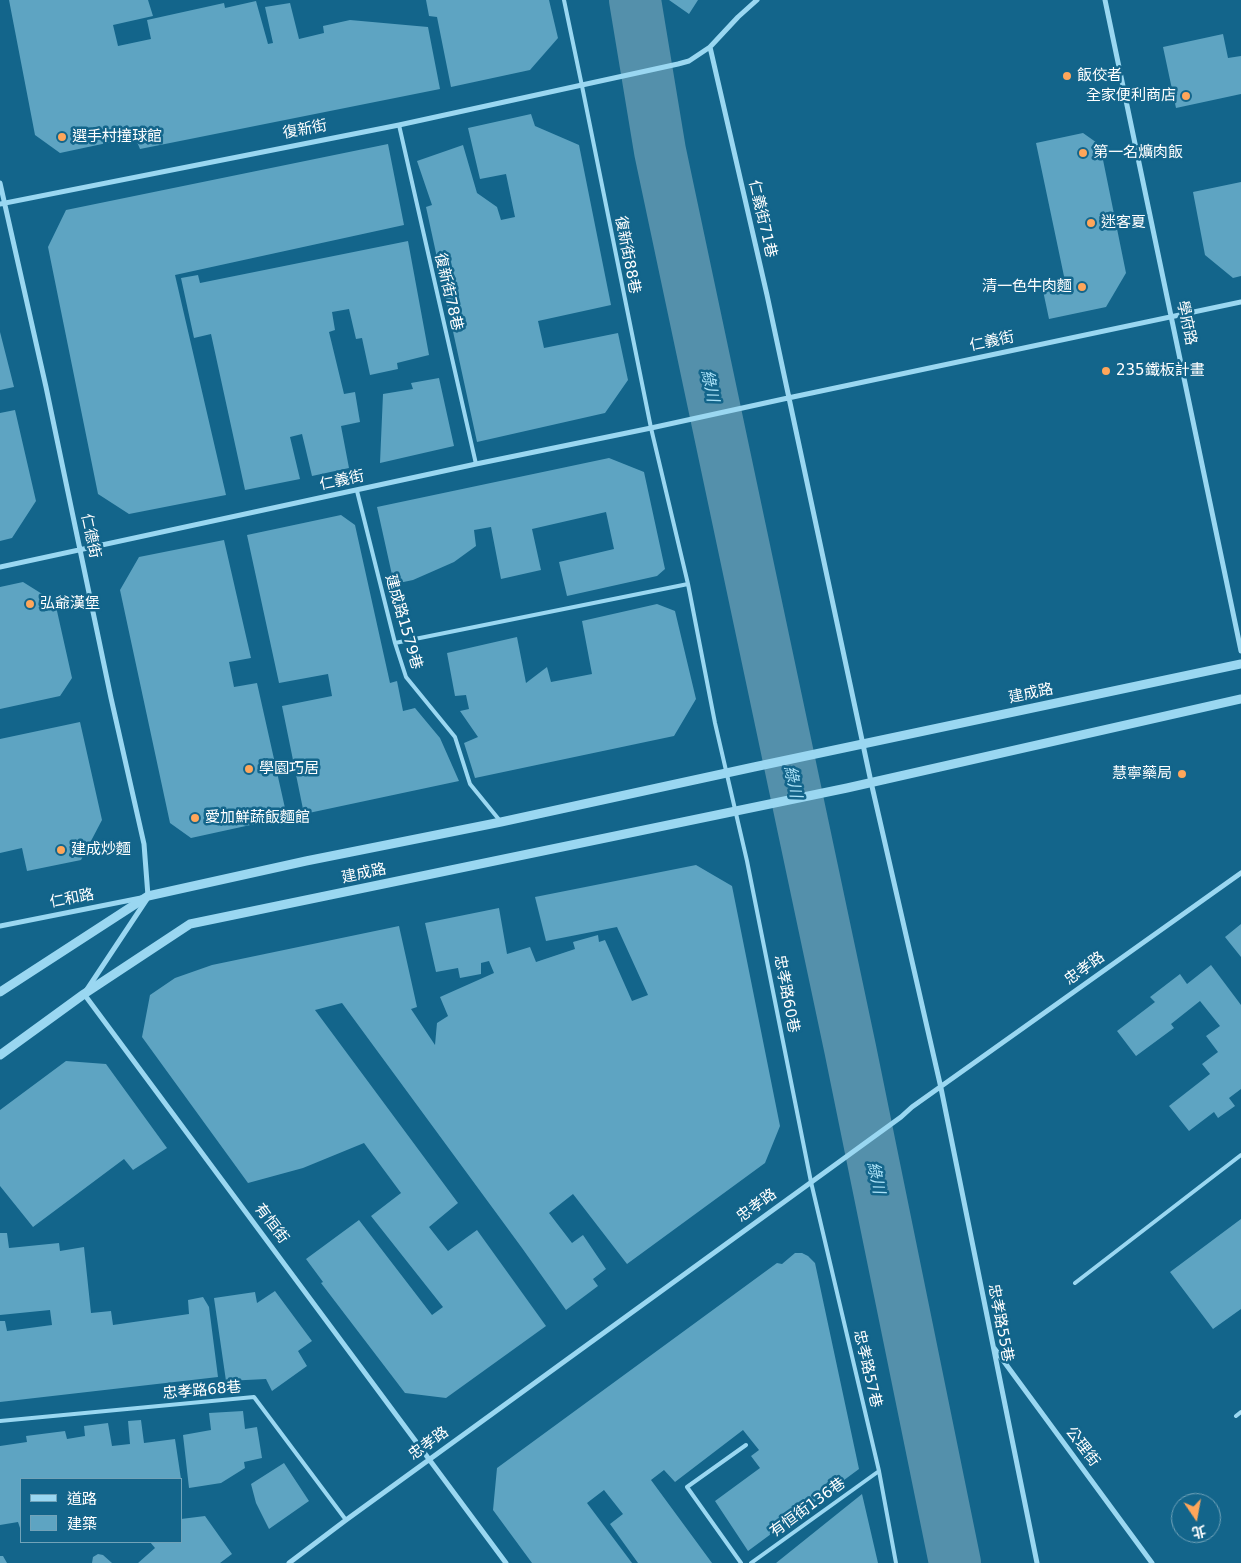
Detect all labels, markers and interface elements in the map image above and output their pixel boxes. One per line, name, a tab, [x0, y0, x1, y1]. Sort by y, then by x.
place label: 飯佼者	[1077, 67, 1122, 85]
marker: 飯佼者	[1061, 70, 1073, 82]
place label: 全家便利商店	[1086, 87, 1176, 105]
marker: 全家便利商店	[1180, 90, 1192, 102]
street label: 復新街	[281, 117, 329, 143]
place label: 選手村撞球館	[72, 128, 162, 146]
marker: 選手村撞球館	[56, 131, 68, 143]
place label: 第一名爌肉飯	[1093, 144, 1183, 162]
marker: 第一名爌肉飯	[1077, 147, 1089, 159]
street label: 仁義街71巷	[744, 178, 780, 260]
street label: 復新街88巷	[611, 214, 643, 296]
place label: 迷客夏	[1101, 214, 1146, 232]
marker: 迷客夏	[1085, 217, 1097, 229]
street label: 復新街78巷	[430, 251, 466, 333]
place label: 清一色牛肉麵	[982, 278, 1072, 296]
marker: 清一色牛肉麵	[1076, 281, 1088, 293]
street label: 學府路	[1173, 299, 1199, 347]
street label: 仁義街	[968, 329, 1016, 355]
place label: 235鐵板計畫	[1116, 362, 1205, 380]
marker: 235鐵板計畫	[1100, 365, 1112, 377]
water label: 綠川	[696, 368, 722, 404]
street label: 仁義街	[318, 468, 366, 494]
street label: 仁德街	[77, 512, 103, 560]
street label: 建成路1579巷	[381, 572, 425, 672]
place label: 弘爺漢堡	[40, 595, 100, 613]
marker: 弘爺漢堡	[24, 598, 36, 610]
street label: 建成路	[1007, 681, 1055, 707]
place label: 學園巧居	[259, 760, 319, 778]
marker: 學園巧居	[243, 763, 255, 775]
water label: 綠川	[779, 764, 805, 800]
place label: 慧寧藥局	[1112, 765, 1172, 783]
marker: 慧寧藥局	[1176, 768, 1188, 780]
place label: 愛加鮮蔬飯麵館	[205, 809, 310, 827]
marker: 愛加鮮蔬飯麵館	[189, 812, 201, 824]
place label: 建成炒麵	[71, 841, 131, 859]
marker: 建成炒麵	[55, 844, 67, 856]
street label: 建成路	[340, 861, 388, 887]
street label: 仁和路	[48, 886, 96, 912]
street label: 忠孝路	[1062, 948, 1108, 990]
street label: 忠孝路60巷	[770, 953, 802, 1035]
water label: 綠川	[862, 1160, 888, 1196]
street label: 忠孝路	[734, 1185, 780, 1227]
street label: 有恒街	[250, 1201, 292, 1247]
street label: 忠孝路55巷	[984, 1282, 1016, 1364]
street label: 忠孝路57巷	[849, 1328, 885, 1410]
street label: 忠孝路68巷	[162, 1379, 242, 1403]
street label: 忠孝路	[406, 1423, 452, 1465]
street label: 公理街	[1061, 1424, 1103, 1470]
street label: 有恒街136巷	[767, 1475, 849, 1541]
legend	[20, 1478, 182, 1543]
text: 道路	[67, 1490, 97, 1508]
north arrow	[1171, 1493, 1221, 1543]
text: 建築	[67, 1515, 97, 1533]
text: 北	[1190, 1522, 1207, 1541]

